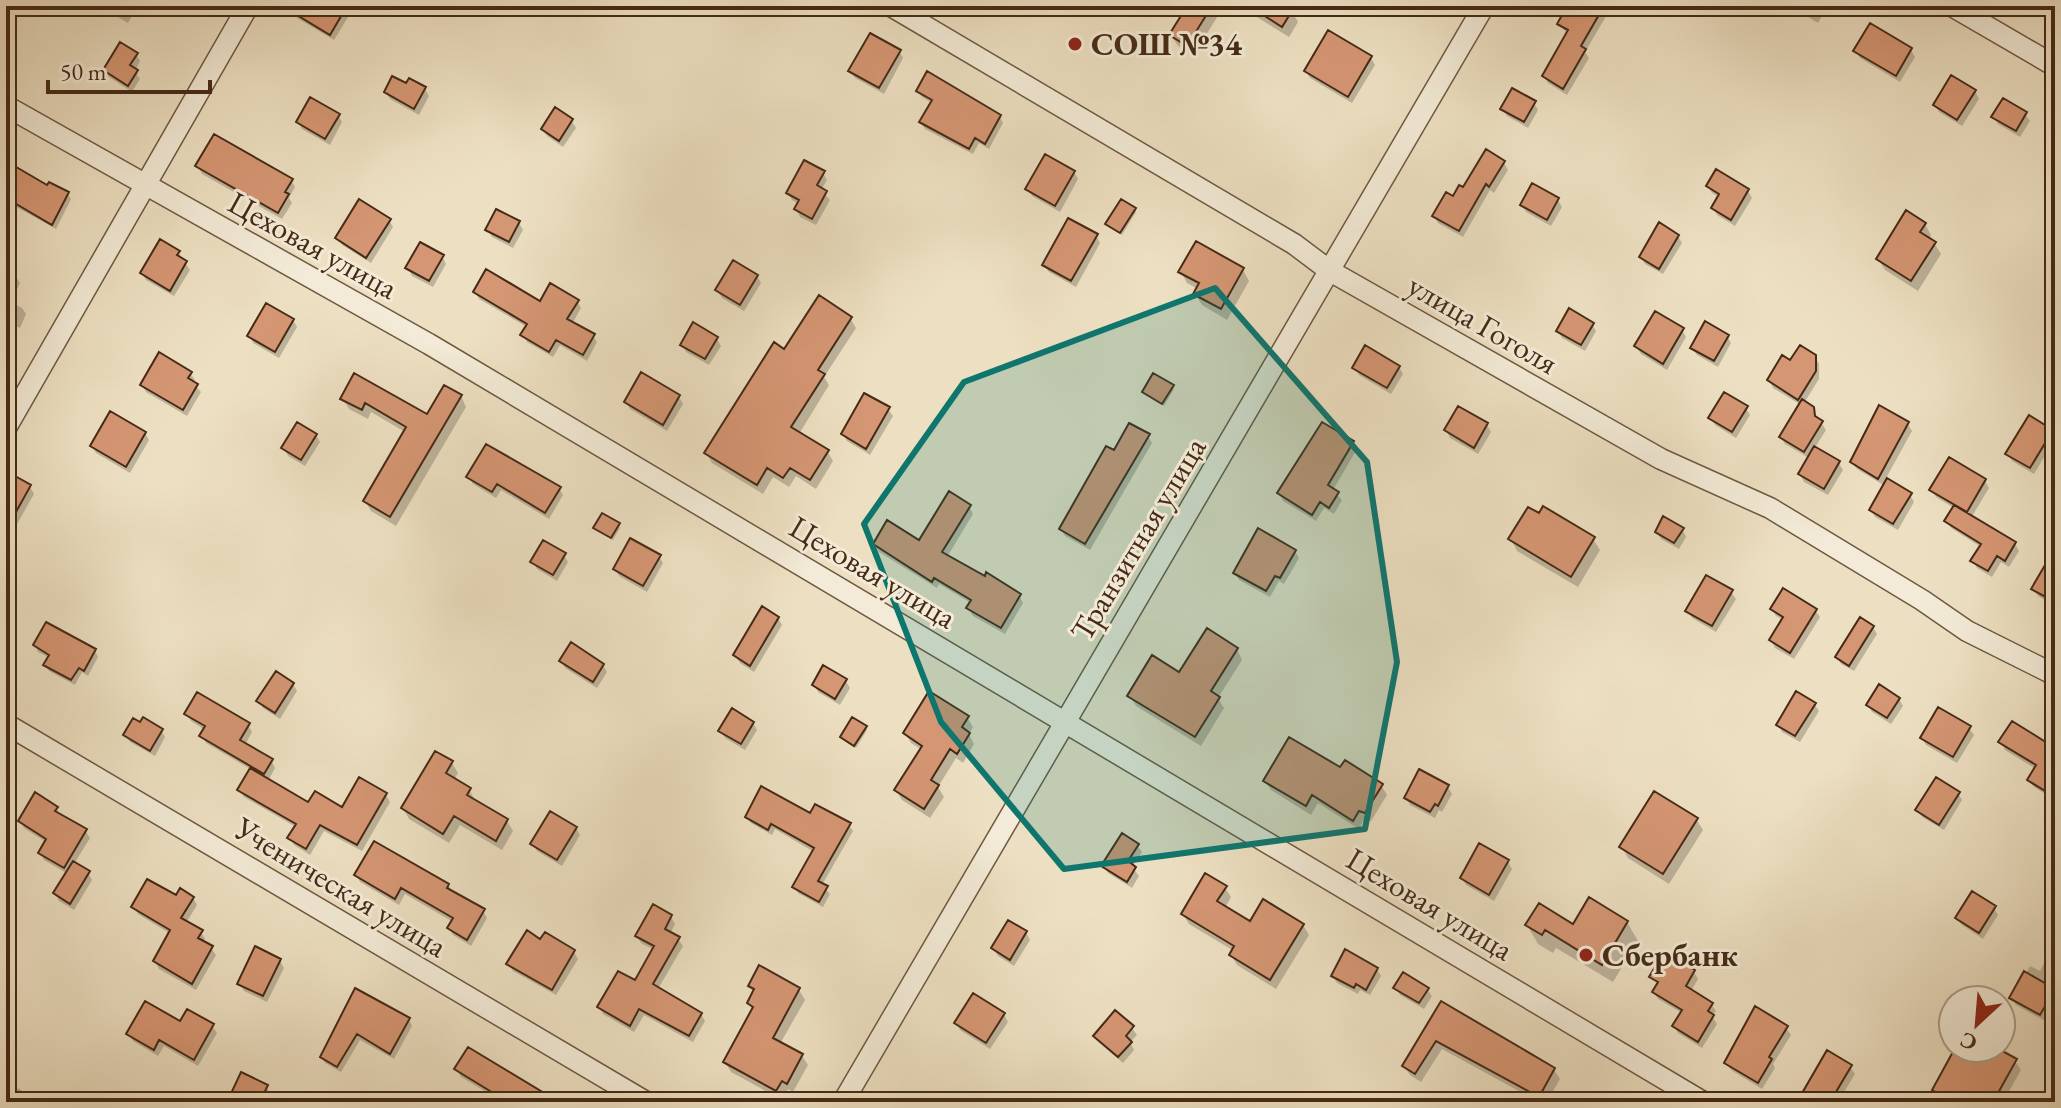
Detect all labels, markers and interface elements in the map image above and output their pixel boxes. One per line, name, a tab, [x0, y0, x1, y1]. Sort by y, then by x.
place label: СОШ №34	[1091, 23, 1243, 65]
marker: СОШ №34	[1066, 35, 1084, 53]
scale bar	[48, 44, 210, 94]
text: 50 m	[60, 56, 107, 87]
street label: Цеховая улица	[221, 181, 405, 309]
street label: улица Гоголя	[1400, 264, 1566, 384]
street label: Транзитная улица	[1061, 429, 1216, 649]
street label: Цеховая улица	[782, 506, 964, 638]
street label: Ученическая улица	[226, 807, 455, 967]
street label: Цеховая улица	[1339, 838, 1521, 970]
place label: Сбербанк	[1602, 934, 1738, 976]
marker: Сбербанк	[1577, 946, 1595, 964]
north arrow	[1937, 984, 2017, 1064]
text: С	[1955, 1025, 1982, 1058]

